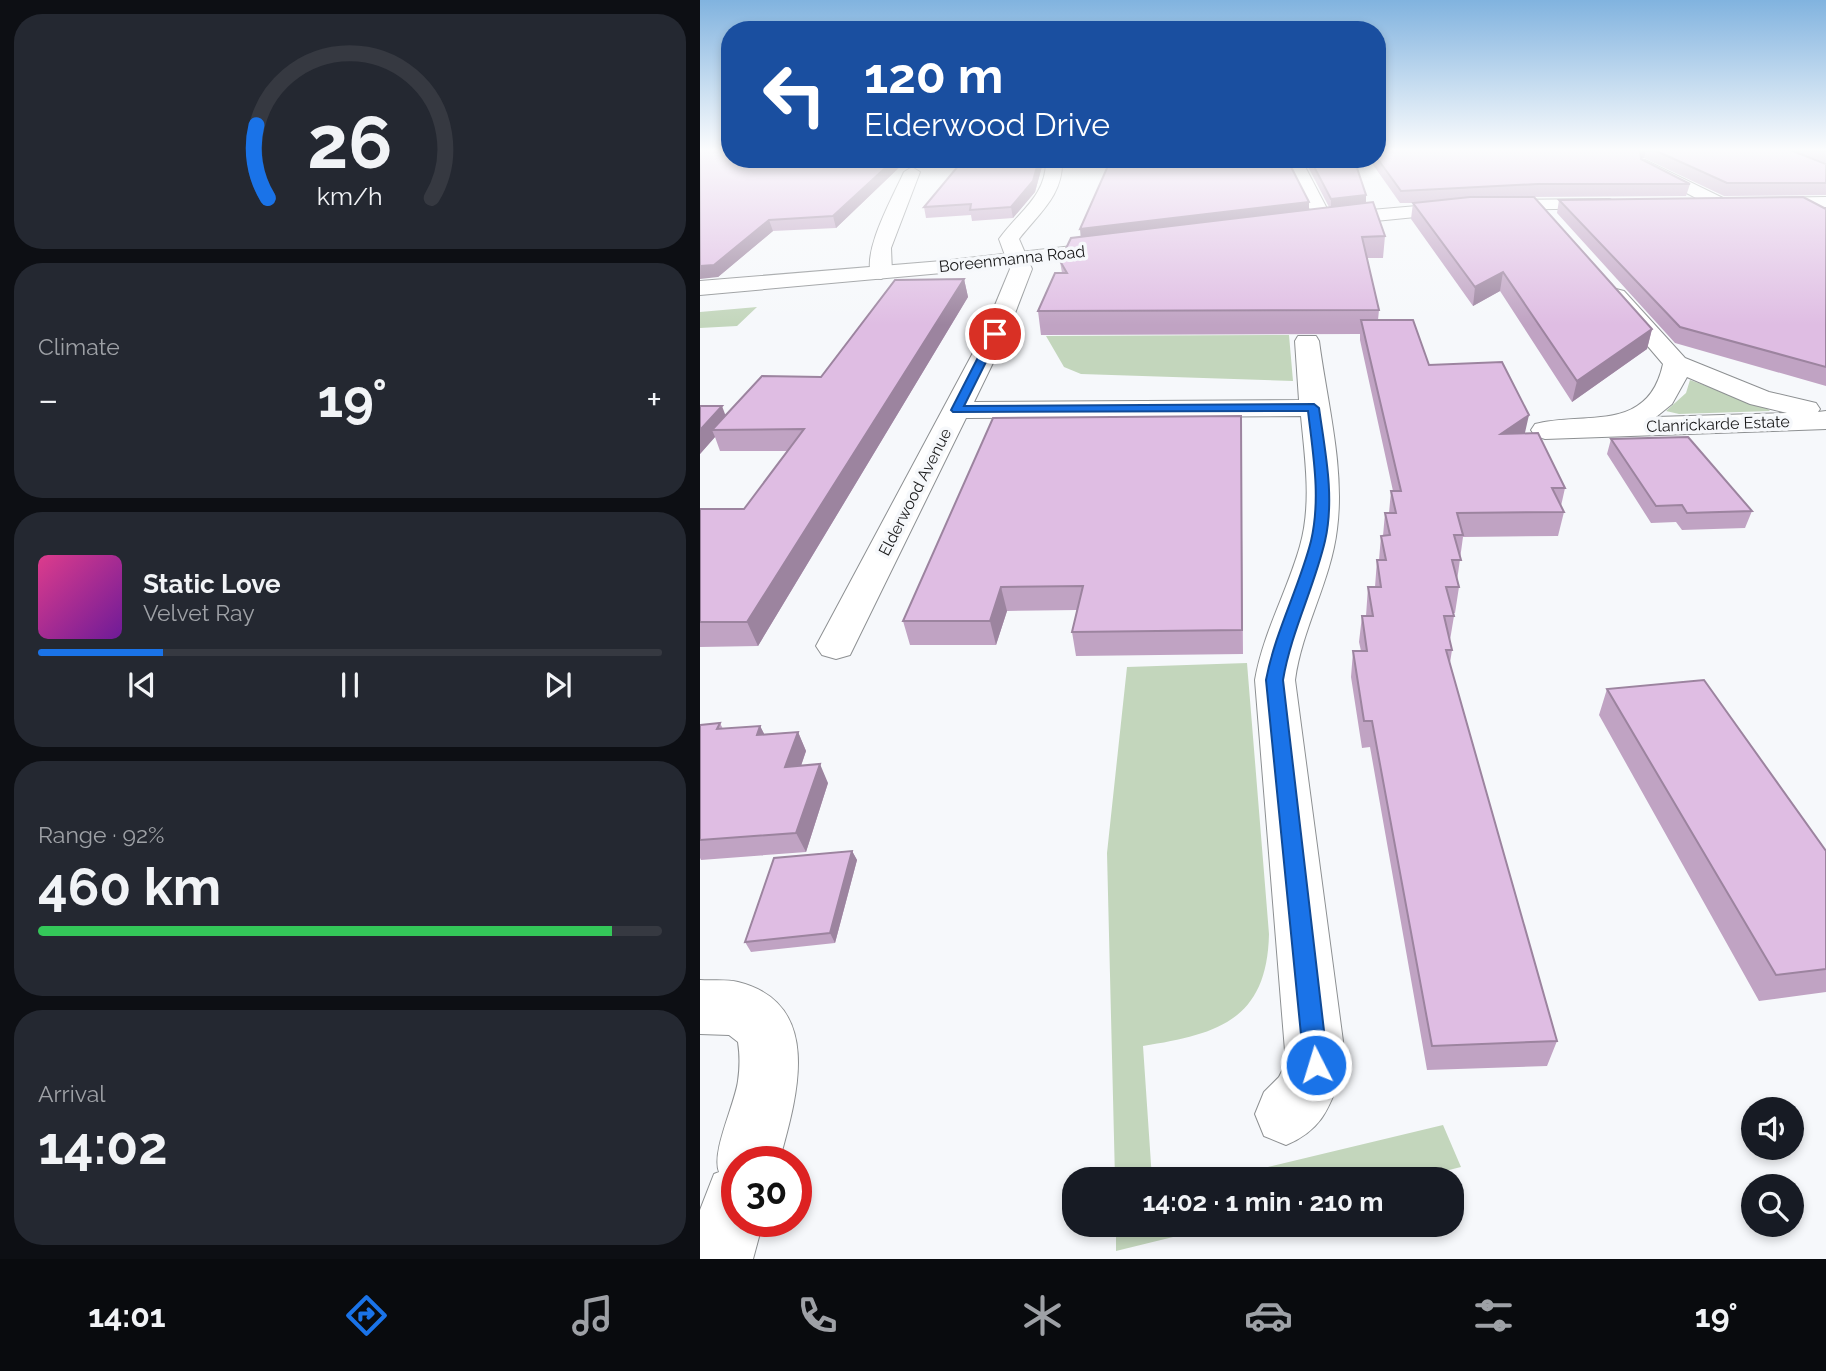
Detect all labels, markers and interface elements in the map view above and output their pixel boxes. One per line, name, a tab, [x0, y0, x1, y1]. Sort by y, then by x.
text: 120 m	[864, 47, 1003, 104]
icon: left	[749, 49, 840, 140]
text: 26	[307, 100, 393, 185]
text: Elderwood Drive	[864, 106, 1110, 143]
text: km/h	[317, 180, 383, 210]
street label: Boreenmanna Road	[938, 242, 1086, 276]
pin	[965, 304, 1025, 364]
icon: arrive	[976, 315, 1014, 353]
text: Climate	[38, 333, 120, 360]
text: 19°	[318, 368, 387, 429]
text: −	[38, 377, 58, 422]
text: +	[646, 377, 662, 422]
street label: Clanrickarde Estate	[1646, 412, 1790, 436]
street label: Elderwood Avenue	[875, 425, 955, 559]
text: Static Love	[143, 569, 281, 599]
text: Velvet Ray	[143, 599, 255, 626]
icon: previous	[123, 666, 161, 704]
icon: pause	[331, 666, 369, 704]
icon: next	[539, 666, 577, 704]
text: Range · 92%	[38, 821, 164, 848]
text: 460 km	[38, 856, 221, 917]
position arrow	[1279, 1028, 1353, 1102]
text: Arrival	[38, 1080, 105, 1107]
map controls	[1741, 1097, 1804, 1237]
button: sound	[1741, 1097, 1804, 1160]
text: 14:02	[38, 1115, 167, 1176]
speed limit sign: 30	[721, 1146, 812, 1237]
button: search	[1741, 1174, 1804, 1237]
text: 14:02 · 1 min · 210 m	[1143, 1187, 1383, 1217]
icon: directions	[342, 1291, 391, 1340]
icon: music	[568, 1291, 617, 1340]
icon: phone	[793, 1291, 842, 1340]
icon: climate	[1018, 1291, 1067, 1340]
icon: car	[1244, 1291, 1293, 1340]
icon: filters	[1469, 1291, 1518, 1340]
text: 14:01	[88, 1297, 166, 1334]
text: 19°	[1695, 1297, 1738, 1334]

